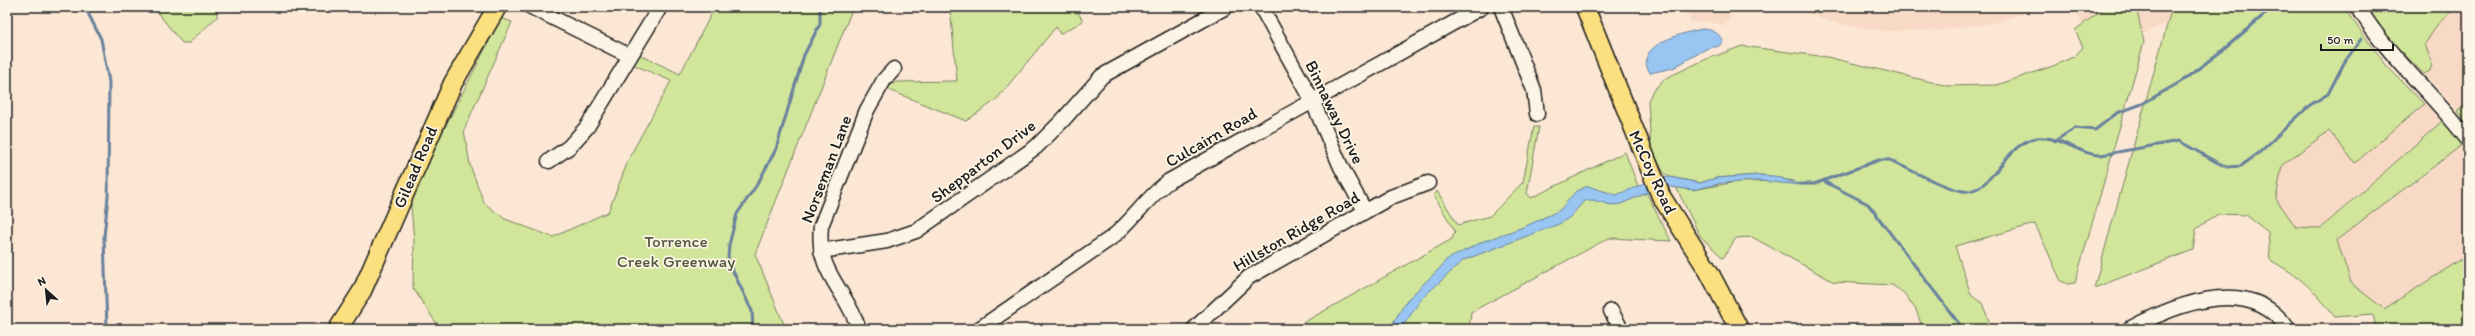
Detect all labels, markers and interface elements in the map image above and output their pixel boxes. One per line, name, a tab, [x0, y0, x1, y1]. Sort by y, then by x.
scale bar	[2321, 26, 2393, 52]
text: 50 m	[2327, 33, 2353, 47]
street label: Binnaway Drive	[1301, 57, 1369, 167]
street label: Culcairn Road	[1162, 103, 1260, 171]
street label: Norseman Lane	[796, 112, 856, 226]
street label: Shepparton Drive	[927, 115, 1039, 207]
street label: Gilead Road	[389, 122, 442, 211]
street label: McCoy Road	[1625, 127, 1681, 218]
street label: Hillston Ridge Road	[1229, 187, 1363, 275]
park label: Torrence Creek Greenway	[617, 231, 735, 271]
north arrow	[26, 270, 66, 310]
text: N	[35, 274, 48, 289]

